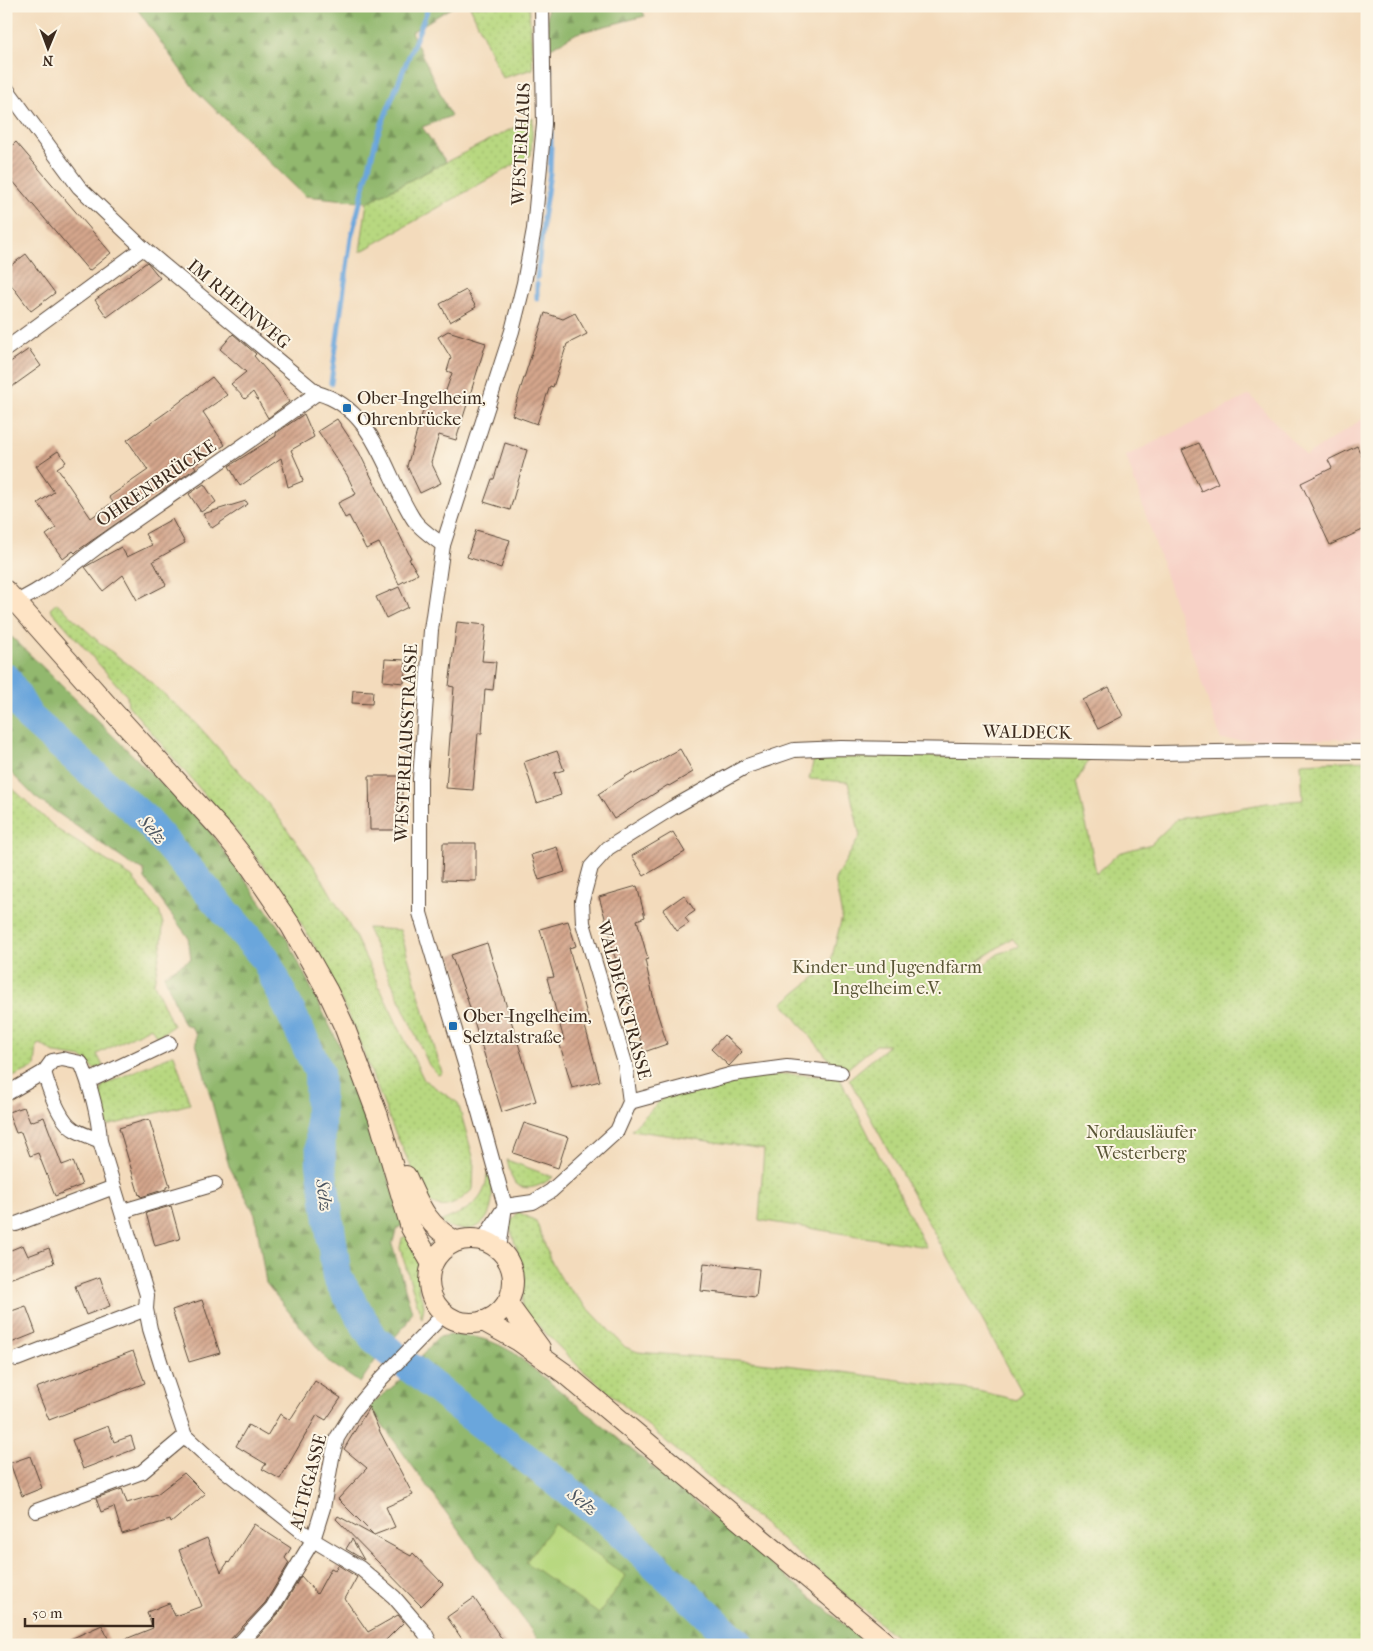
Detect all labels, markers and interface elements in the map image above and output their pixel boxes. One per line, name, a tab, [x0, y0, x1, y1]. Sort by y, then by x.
north arrow	[22, 22, 72, 72]
text: N	[42, 52, 53, 69]
street label: WESTERHAUS	[508, 82, 535, 207]
street label: IM RHEINWEG	[183, 255, 295, 354]
place label: Ober-Ingelheim, Ohrenbrücke	[357, 388, 486, 430]
marker: Ober-Ingelheim, Ohrenbrücke	[341, 402, 353, 414]
street label: OHRENBRÜCKE	[92, 435, 220, 531]
street label: WESTERHAUSSTRASSE	[391, 643, 422, 844]
street label: WALDECK	[981, 721, 1072, 744]
water label: Selz	[133, 810, 171, 849]
street label: WALDECKSTRASSE	[592, 917, 655, 1082]
park label: Kinder- und Jugendfarm Ingelheim e.V.	[792, 957, 982, 999]
place label: Ober-Ingelheim, Selztalstraße	[463, 1006, 592, 1048]
marker: Ober-Ingelheim, Selztalstraße	[447, 1020, 459, 1032]
park label: Nordausläufer Westerberg	[1086, 1122, 1196, 1164]
water label: Selz	[311, 1177, 337, 1213]
street label: ALTEGASSE	[285, 1432, 331, 1534]
water label: Selz	[562, 1483, 602, 1520]
scale bar	[25, 1596, 152, 1628]
text: 50 m	[32, 1604, 63, 1622]

